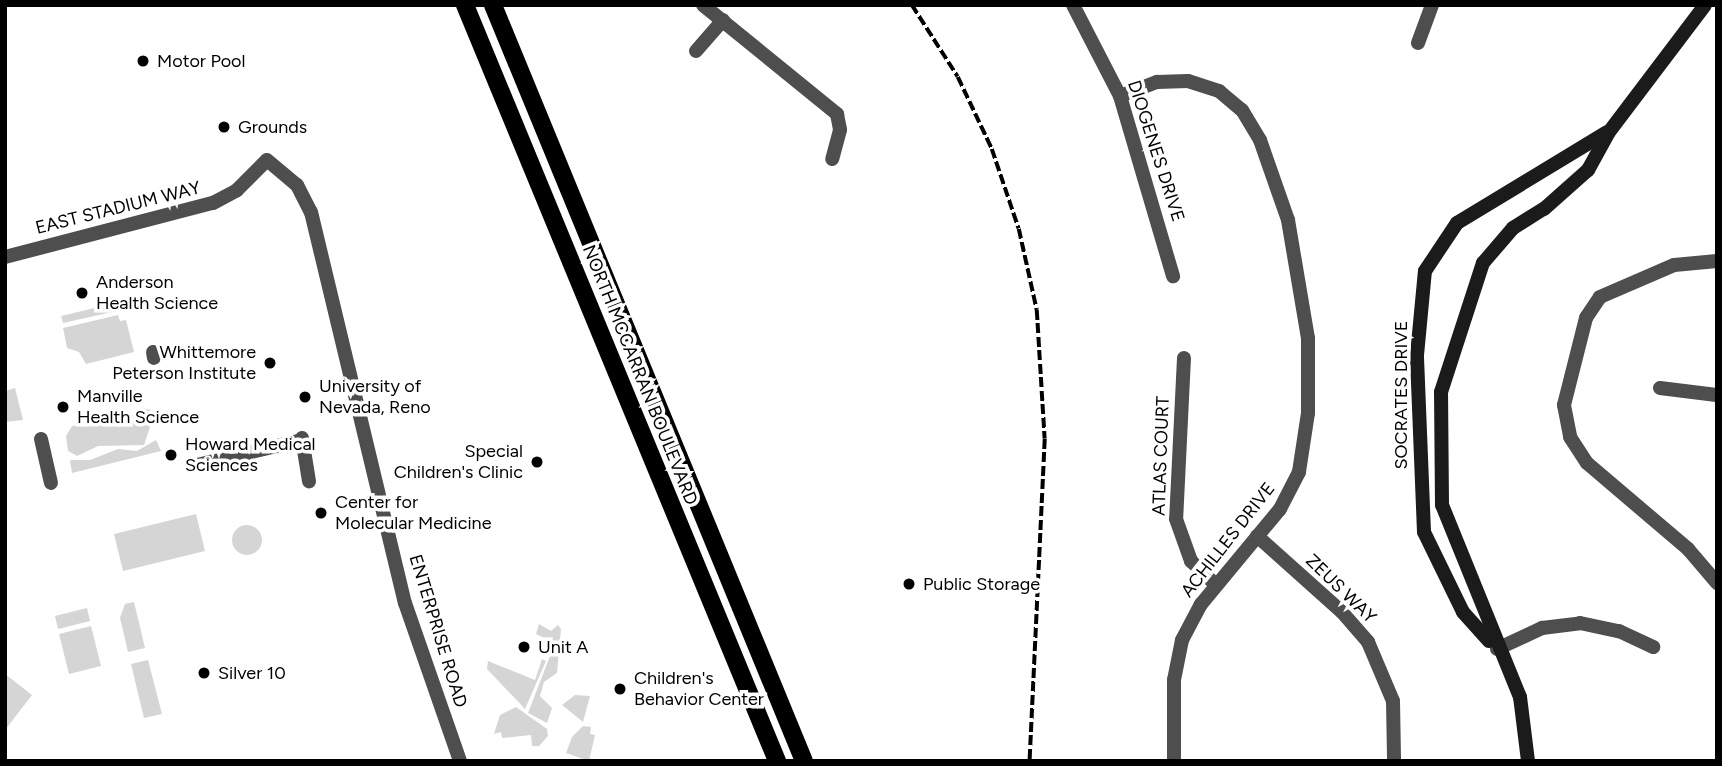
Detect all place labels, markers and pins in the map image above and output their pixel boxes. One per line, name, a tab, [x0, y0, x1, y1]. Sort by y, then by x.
place label: Motor Pool	[157, 50, 245, 72]
marker: Motor Pool	[135, 53, 151, 69]
place label: Grounds	[238, 116, 307, 138]
marker: Grounds	[216, 119, 232, 135]
place label: Anderson Health Science	[96, 272, 218, 314]
marker: Anderson Health Science	[74, 285, 90, 301]
place label: Whittemore Peterson Institute	[112, 342, 256, 384]
marker: Whittemore Peterson Institute	[262, 355, 278, 371]
place label: University of Nevada, Reno	[319, 376, 431, 418]
place label: Manville Health Science	[77, 386, 199, 428]
marker: University of Nevada, Reno	[297, 389, 313, 405]
marker: Manville Health Science	[55, 399, 71, 415]
place label: Howard Medical Sciences	[185, 434, 316, 476]
place label: Special Children's Clinic	[394, 441, 523, 484]
marker: Howard Medical Sciences	[163, 447, 179, 463]
marker: Special Children's Clinic	[529, 454, 545, 470]
place label: Center for Molecular Medicine	[335, 492, 491, 534]
marker: Center for Molecular Medicine	[313, 505, 329, 521]
place label: Public Storage	[923, 573, 1040, 595]
marker: Public Storage	[901, 576, 917, 592]
place label: Unit A	[538, 636, 588, 658]
marker: Unit A	[516, 639, 532, 655]
place label: Silver 10	[218, 662, 286, 684]
marker: Silver 10	[196, 665, 212, 681]
place label: Children's Behavior Center	[634, 668, 764, 710]
marker: Children's Behavior Center	[612, 681, 628, 697]

